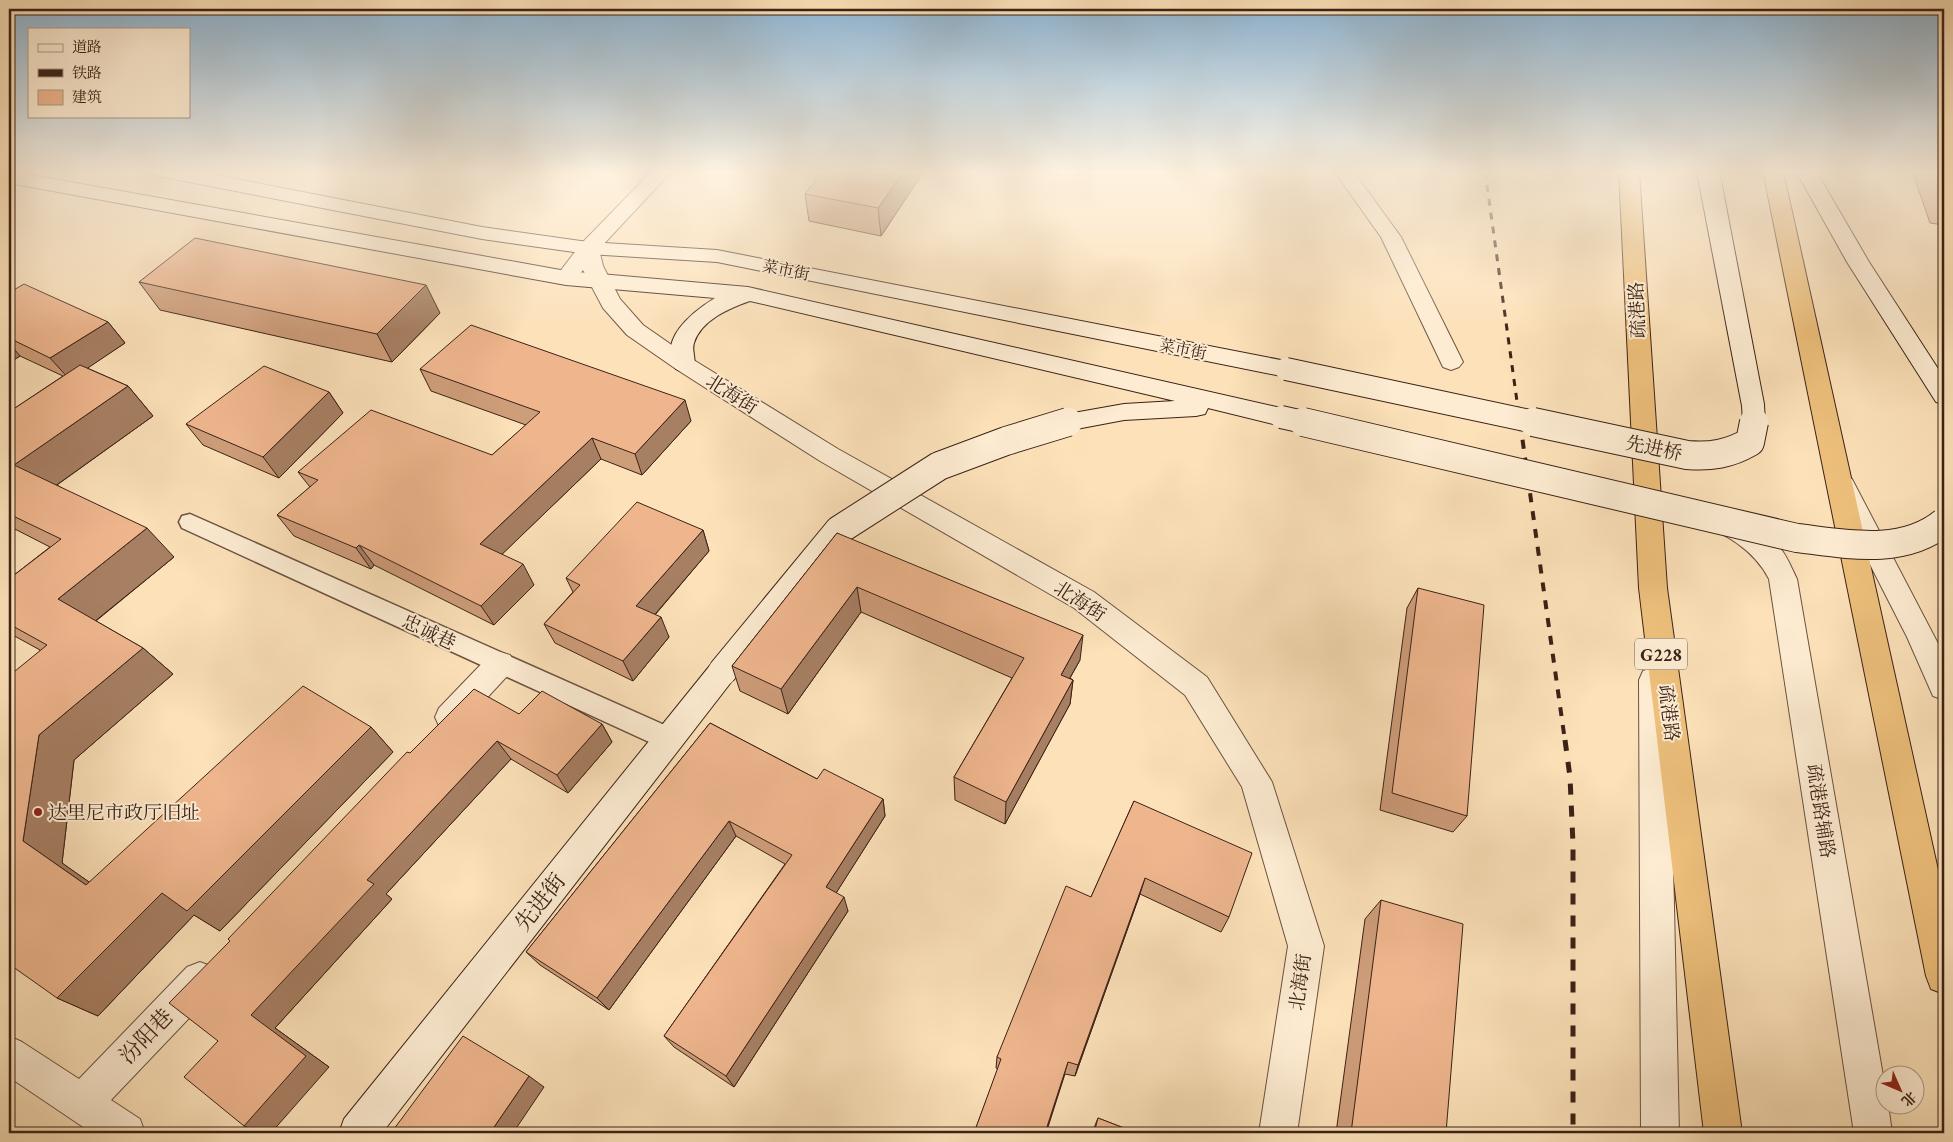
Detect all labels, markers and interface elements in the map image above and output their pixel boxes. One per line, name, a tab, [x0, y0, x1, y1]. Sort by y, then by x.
legend	[28, 28, 190, 118]
text: 道路	[72, 37, 102, 56]
text: 铁路	[72, 63, 102, 82]
text: 建筑	[72, 87, 102, 106]
street label: 菜市街	[760, 255, 812, 285]
street label: 疏港路	[1623, 281, 1651, 339]
street label: 菜市街	[1157, 334, 1209, 364]
street label: 北海街	[701, 368, 763, 420]
street label: 先进桥	[1624, 430, 1684, 466]
street label: 北海街	[1049, 575, 1111, 627]
street label: 忠诚巷	[398, 609, 460, 655]
road number: G228	[1635, 639, 1687, 670]
street label: 疏港路	[1653, 683, 1685, 743]
street label: 疏港路辅路	[1801, 762, 1841, 860]
place label: 达里尼市政厅旧址	[48, 800, 200, 825]
marker: 达里尼市政厅旧址	[32, 806, 44, 818]
street label: 先进街	[508, 867, 572, 937]
street label: 北海街	[1284, 952, 1316, 1012]
street label: 汾阳巷	[113, 1002, 179, 1070]
north arrow	[1876, 1064, 1926, 1114]
text: 北	[1898, 1088, 1921, 1111]

